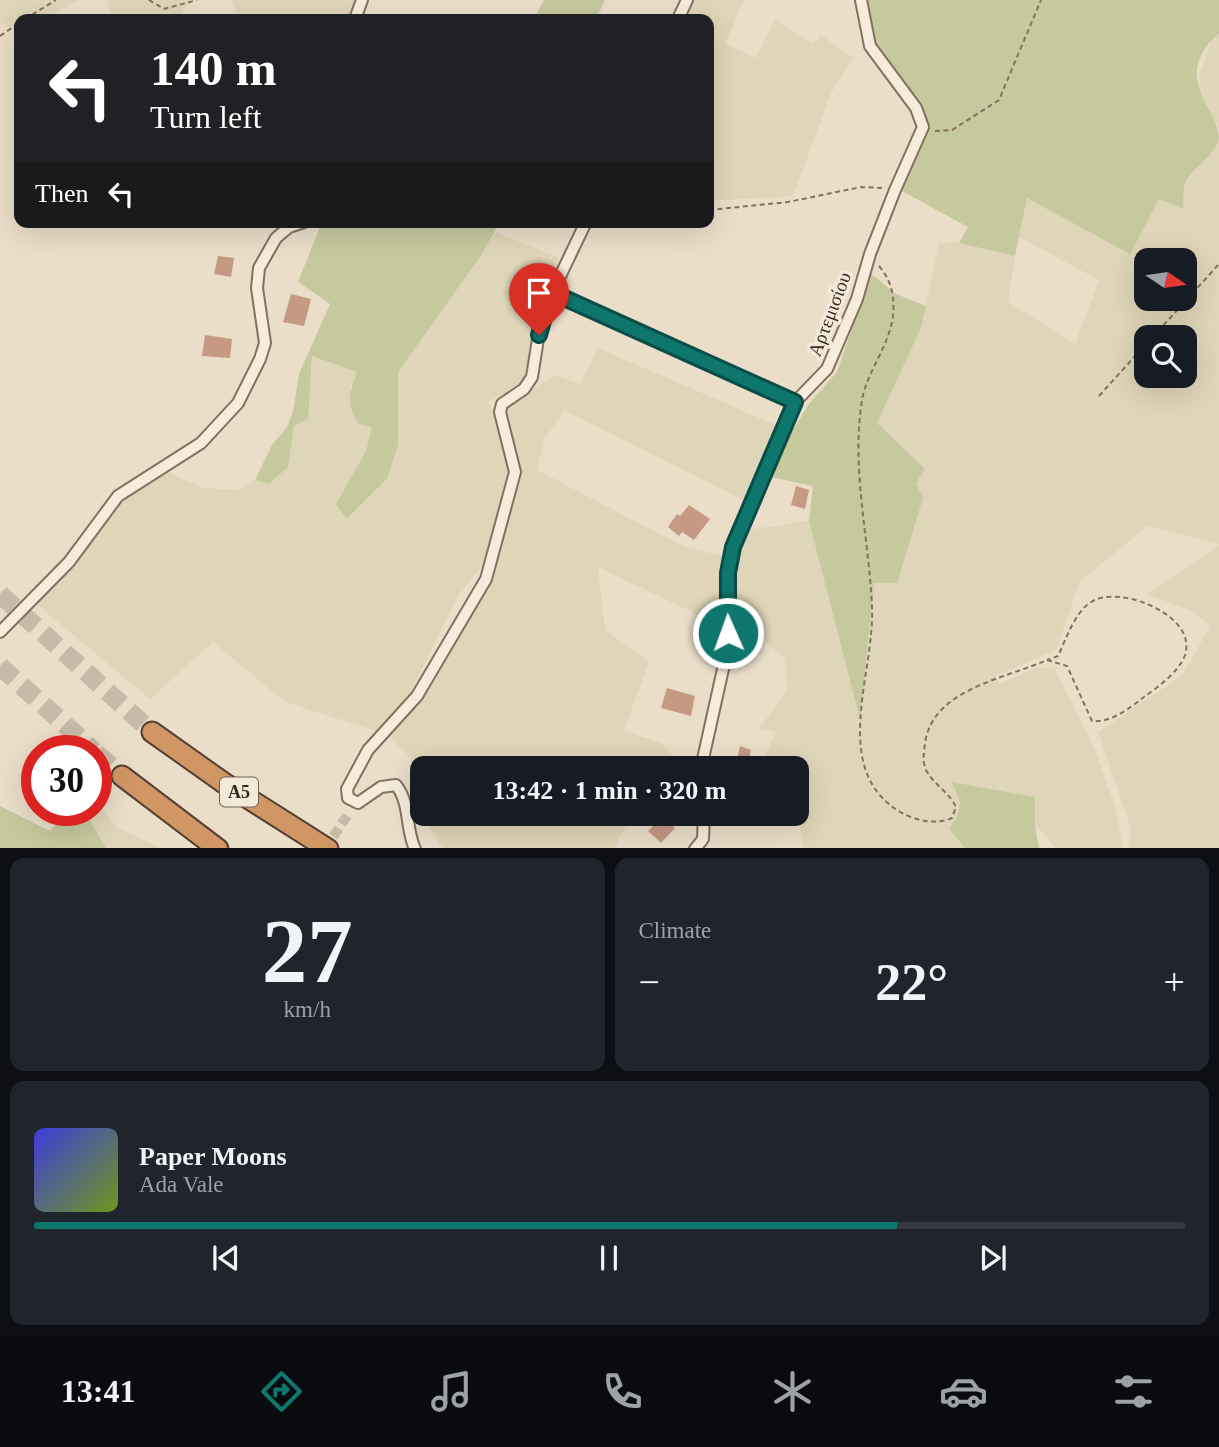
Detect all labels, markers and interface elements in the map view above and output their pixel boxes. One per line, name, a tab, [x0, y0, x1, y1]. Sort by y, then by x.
text: 140 m	[150, 41, 277, 96]
icon: left	[35, 42, 126, 133]
text: Turn left	[150, 99, 262, 135]
icon: left	[102, 175, 140, 213]
text: Then	[35, 179, 88, 208]
north arrow	[1134, 248, 1197, 312]
map controls	[1134, 248, 1197, 388]
pin	[509, 263, 569, 335]
street label: Αρτεμισίου	[804, 269, 855, 359]
icon: arrive	[520, 274, 558, 312]
button: search	[1134, 325, 1197, 388]
position arrow	[691, 596, 765, 670]
speed limit sign: 30	[21, 735, 112, 826]
text: 13:42 · 1 min · 320 m	[493, 776, 727, 805]
road number: Α5	[220, 778, 258, 806]
text: 27	[262, 901, 353, 1002]
text: Climate	[639, 918, 711, 943]
text: 22°	[875, 954, 948, 1011]
text: −	[639, 961, 660, 1003]
text: +	[1164, 961, 1185, 1003]
text: km/h	[284, 997, 331, 1022]
text: Paper Moons	[139, 1142, 287, 1171]
text: Ada Vale	[139, 1172, 224, 1197]
icon: previous	[207, 1239, 245, 1277]
icon: pause	[590, 1239, 628, 1277]
icon: next	[974, 1239, 1012, 1277]
icon: directions	[257, 1367, 306, 1416]
icon: music	[427, 1367, 476, 1416]
icon: phone	[598, 1367, 647, 1416]
icon: climate	[768, 1367, 817, 1416]
icon: car	[939, 1367, 988, 1416]
icon: filters	[1109, 1367, 1158, 1416]
text: 13:41	[61, 1373, 135, 1409]

